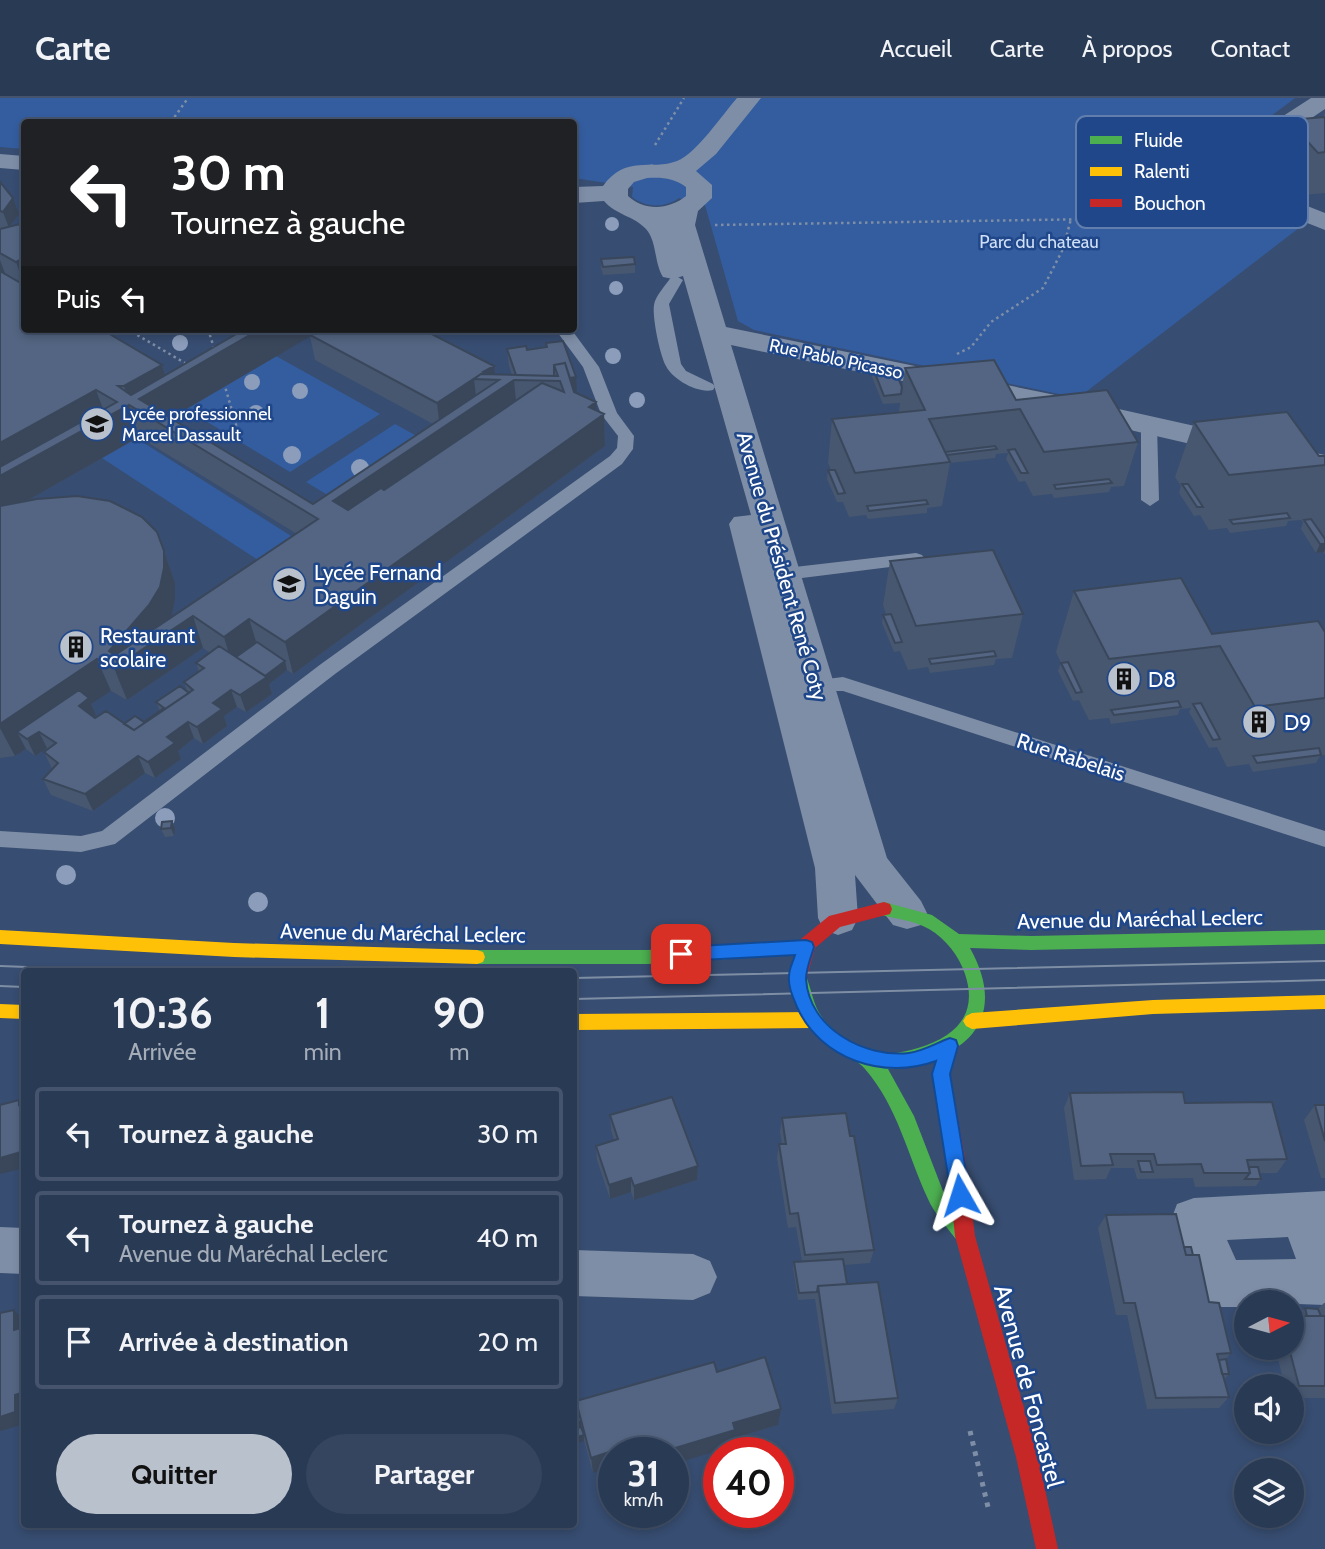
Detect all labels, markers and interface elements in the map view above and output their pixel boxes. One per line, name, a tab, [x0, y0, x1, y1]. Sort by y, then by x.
text: Carte	[35, 28, 111, 68]
text: Accueil	[880, 34, 952, 63]
text: Carte	[990, 34, 1044, 63]
text: À propos	[1082, 34, 1173, 63]
text: Contact	[1211, 34, 1290, 63]
legend	[1076, 116, 1308, 228]
text: Fluide	[1134, 129, 1183, 152]
text: 30 m	[171, 143, 286, 202]
icon: left	[56, 147, 147, 238]
text: Ralenti	[1134, 160, 1190, 183]
text: Bouchon	[1134, 192, 1206, 215]
text: Tournez à gauche	[171, 203, 405, 242]
park label: Parc du chateau	[979, 231, 1099, 253]
icon: left	[115, 280, 153, 318]
text: Puis	[56, 283, 101, 315]
street label: Rue Pablo Picasso	[767, 334, 905, 384]
place label: Lycée professionnel Marcel Dassault	[122, 403, 272, 446]
school or university icon: Lycée professionnel Marcel Dassault	[78, 405, 116, 443]
street label: Avenue du Président René Coty	[732, 429, 833, 704]
place label: Lycée Fernand Daguin	[314, 560, 442, 609]
school or university icon: Lycée Fernand Daguin	[270, 565, 308, 603]
place label: Restaurant scolaire	[100, 623, 195, 672]
building icon: Restaurant scolaire	[57, 628, 95, 666]
building icon: D8	[1105, 660, 1143, 698]
place label: D8	[1148, 667, 1176, 692]
building icon: D9	[1240, 703, 1278, 741]
place label: D9	[1284, 710, 1311, 735]
street label: Rue Rabelais	[1014, 728, 1128, 786]
street label: Avenue du Maréchal Leclerc	[1017, 904, 1263, 934]
street label: Avenue du Maréchal Leclerc	[280, 918, 526, 948]
pin	[651, 924, 711, 984]
icon: arrive	[662, 935, 700, 973]
text: 10:36	[112, 987, 213, 1039]
text: 1	[315, 987, 330, 1039]
text: 90	[433, 987, 486, 1039]
text: Arrivée	[128, 1038, 197, 1066]
text: min	[304, 1038, 342, 1066]
text: m	[449, 1038, 469, 1066]
icon: left	[60, 1115, 98, 1153]
text: Tournez à gauche	[119, 1118, 314, 1150]
text: 30 m	[477, 1118, 538, 1150]
position arrow	[923, 1158, 997, 1232]
text: Tournez à gauche	[119, 1208, 314, 1240]
icon: left	[60, 1219, 98, 1257]
text: 40 m	[476, 1222, 538, 1254]
text: Avenue du Maréchal Leclerc	[119, 1240, 388, 1268]
street label: Avenue de Foncastel	[988, 1281, 1070, 1491]
north arrow	[1234, 1290, 1304, 1360]
map controls	[1234, 1290, 1304, 1528]
icon: arrive	[60, 1323, 98, 1361]
text: Arrivée à destination	[119, 1326, 349, 1358]
text: 20 m	[478, 1326, 538, 1358]
button: sound	[1234, 1374, 1304, 1444]
button: Quitter	[56, 1434, 292, 1514]
button: Partager	[306, 1434, 542, 1514]
speed limit sign: 40	[703, 1437, 794, 1528]
text: 31	[628, 1452, 659, 1495]
button: layers	[1234, 1458, 1304, 1528]
text: km/h	[624, 1489, 663, 1511]

